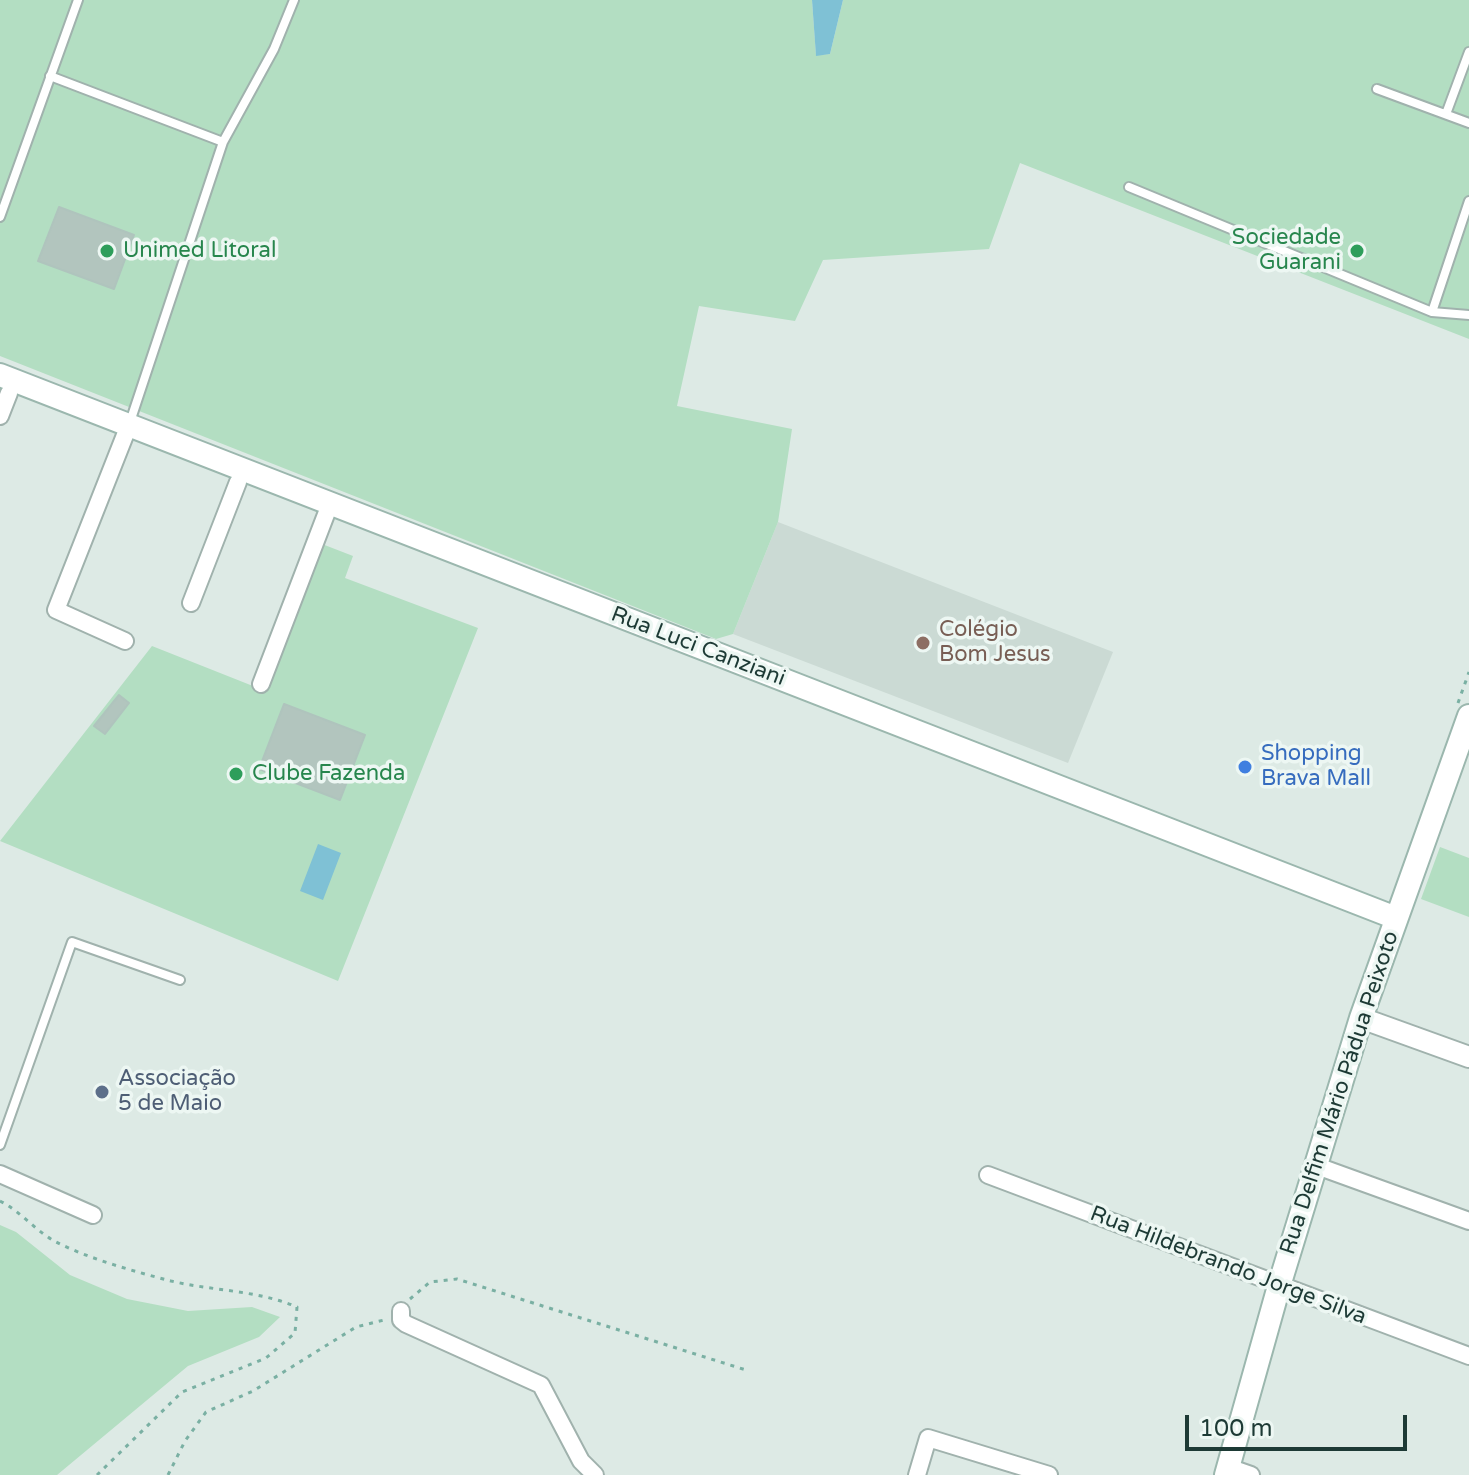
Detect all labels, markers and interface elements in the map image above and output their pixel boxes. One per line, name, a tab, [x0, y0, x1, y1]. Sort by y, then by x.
place label: Sociedade Guarani	[1232, 225, 1341, 276]
place label: Unimed Litoral	[123, 238, 276, 264]
marker: Unimed Litoral	[98, 242, 116, 260]
marker: Sociedade Guarani	[1348, 242, 1366, 260]
street label: Rua Luci Canziani	[607, 602, 789, 692]
place label: Colégio Bom Jesus	[939, 617, 1051, 668]
marker: Colégio Bom Jesus	[914, 634, 932, 652]
place label: Shopping Brava Mall	[1261, 741, 1371, 792]
marker: Shopping Brava Mall	[1236, 758, 1254, 776]
place label: Clube Fazenda	[252, 761, 405, 787]
marker: Clube Fazenda	[227, 765, 245, 783]
street label: Rua Delfim Mário Pádua Peixoto	[1275, 928, 1405, 1258]
place label: Associação 5 de Maio	[118, 1066, 236, 1118]
marker: Associação 5 de Maio	[93, 1083, 111, 1101]
street label: Rua Hildebrando Jorge Silva	[1086, 1201, 1370, 1331]
scale bar	[1189, 1399, 1411, 1449]
text: 100 m	[1199, 1414, 1273, 1443]

